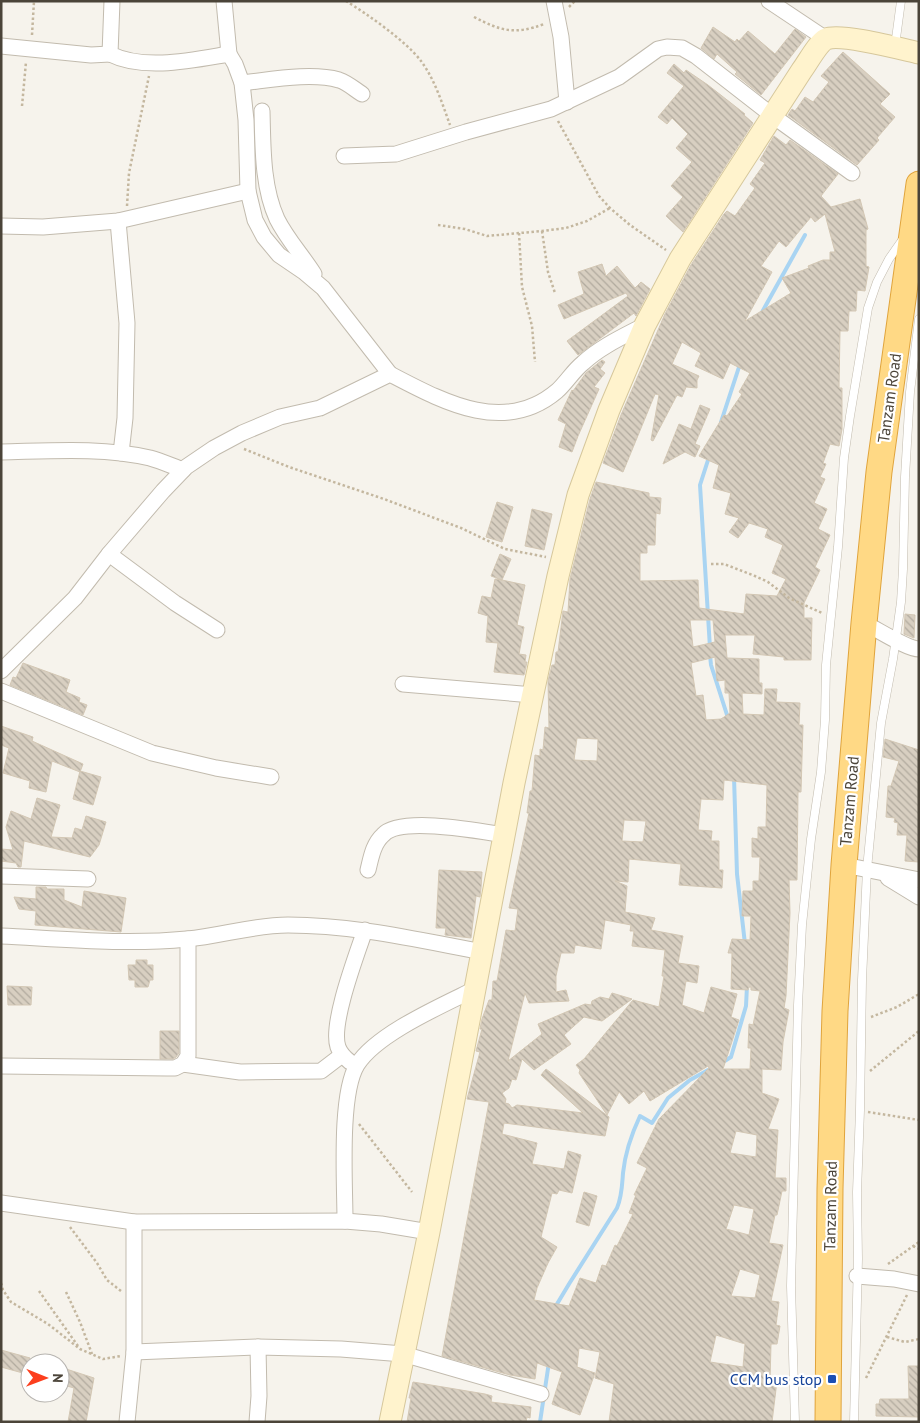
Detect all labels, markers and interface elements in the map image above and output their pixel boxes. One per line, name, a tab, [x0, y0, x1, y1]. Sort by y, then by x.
street label: Tanzam Road	[873, 352, 905, 444]
street label: Tanzam Road	[835, 755, 863, 847]
street label: Tanzam Road	[819, 1161, 841, 1251]
north arrow	[20, 1353, 70, 1403]
place label: CCM bus stop	[730, 1369, 822, 1389]
text: N	[49, 1373, 67, 1383]
marker: CCM bus stop	[826, 1373, 838, 1385]

